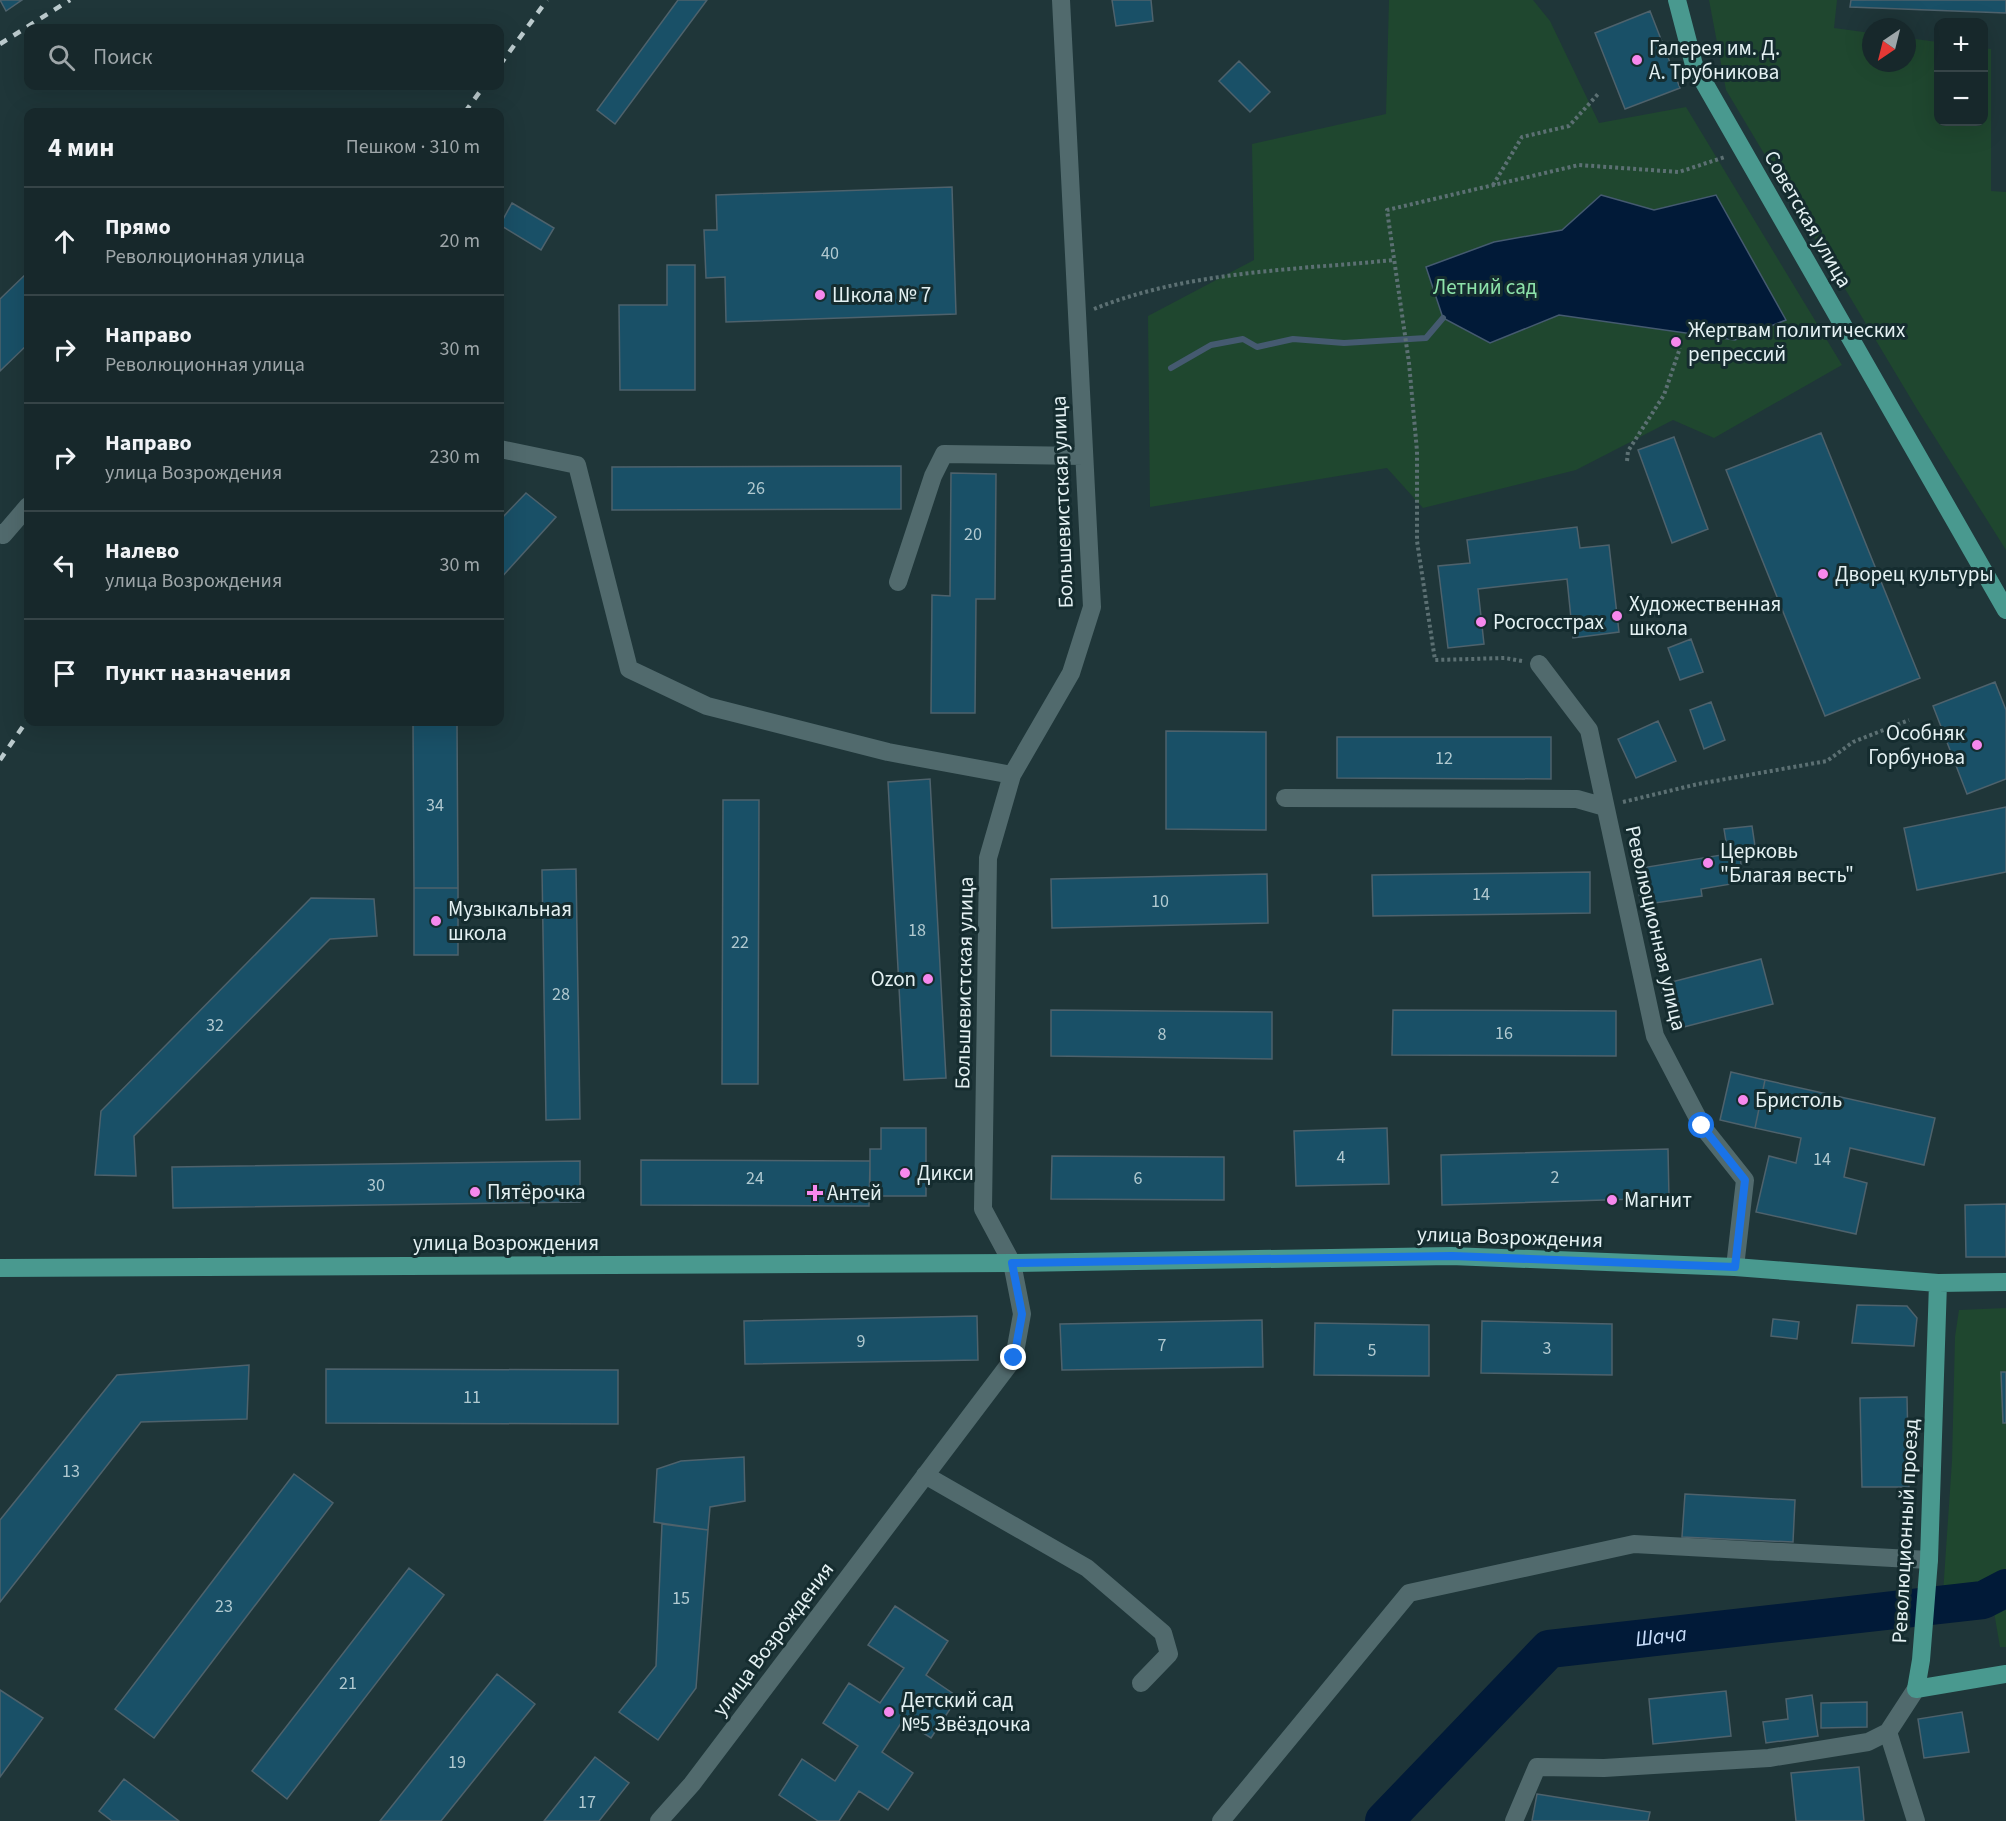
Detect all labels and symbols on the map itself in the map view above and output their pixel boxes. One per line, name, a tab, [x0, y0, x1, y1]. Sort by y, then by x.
north arrow	[1862, 18, 1916, 72]
place label: Галерея им. Д. А. Трубникова	[1649, 33, 1780, 87]
marker: Галерея им. Д. А. Трубникова	[1630, 53, 1644, 67]
street label: Советская улица	[1757, 145, 1859, 293]
house number: 40	[821, 241, 839, 266]
park label: Летний сад	[1433, 272, 1537, 302]
place label: Школа № 7	[832, 280, 931, 310]
marker: Школа № 7	[813, 288, 827, 302]
place label: Жертвам политических репрессий	[1688, 315, 1906, 369]
marker: Жертвам политических репрессий	[1669, 335, 1683, 349]
street label: Большевистская улица	[1043, 395, 1081, 609]
house number: 26	[747, 476, 765, 501]
house number: 20	[964, 522, 982, 547]
place label: Дворец культуры	[1835, 559, 1994, 589]
marker: Дворец культуры	[1816, 567, 1830, 581]
place label: Художественная школа	[1629, 589, 1781, 643]
place label: Росгосстрах	[1493, 607, 1605, 637]
marker: Художественная школа	[1610, 609, 1624, 623]
marker: Росгосстрах	[1474, 615, 1488, 629]
place label: Особняк Горбунова	[1868, 718, 1966, 772]
marker: Особняк Горбунова	[1970, 738, 1984, 752]
house number: 12	[1435, 746, 1453, 771]
house number: 34	[426, 793, 444, 818]
street label: Революционная улица	[1618, 822, 1694, 1034]
place label: Церковь "Благая весть"	[1720, 836, 1854, 890]
marker: Церковь "Благая весть"	[1701, 856, 1715, 870]
street label: Большевистская улица	[947, 876, 981, 1090]
house number: 14	[1472, 882, 1490, 907]
house number: 10	[1151, 889, 1169, 914]
place label: Музыкальная школа	[448, 894, 572, 948]
marker: Музыкальная школа	[429, 914, 443, 928]
house number: 18	[908, 918, 926, 943]
house number: 22	[731, 930, 749, 955]
place label: Ozon	[871, 964, 916, 994]
marker: Ozon	[921, 972, 935, 986]
house number: 28	[552, 982, 570, 1007]
house number: 32	[206, 1013, 224, 1038]
house number: 16	[1495, 1021, 1513, 1046]
house number: 8	[1158, 1022, 1167, 1047]
place label: Бристоль	[1755, 1085, 1842, 1115]
marker: Бристоль	[1736, 1093, 1750, 1107]
route start	[1688, 1112, 1714, 1138]
house number: 4	[1337, 1145, 1346, 1170]
house number: 14	[1813, 1147, 1831, 1172]
place label: Дикси	[917, 1158, 974, 1188]
house number: 2	[1551, 1165, 1560, 1190]
house number: 24	[746, 1166, 764, 1191]
marker: Дикси	[898, 1166, 912, 1180]
house number: 6	[1134, 1166, 1143, 1191]
house number: 30	[367, 1173, 385, 1198]
place label: Пятёрочка	[487, 1177, 586, 1207]
place label: Антей	[827, 1178, 882, 1208]
marker: Пятёрочка	[468, 1185, 482, 1199]
place label: Магнит	[1624, 1185, 1692, 1215]
marker: Антей	[808, 1186, 822, 1200]
marker: Магнит	[1605, 1193, 1619, 1207]
street label: улица Возрождения	[1416, 1219, 1604, 1255]
street label: улица Возрождения	[413, 1228, 599, 1258]
house number: 9	[857, 1329, 866, 1354]
house number: 7	[1158, 1333, 1167, 1358]
house number: 3	[1543, 1336, 1552, 1361]
house number: 5	[1368, 1338, 1377, 1363]
route end	[1000, 1344, 1026, 1370]
house number: 11	[463, 1385, 481, 1410]
street label: Революционный проезд	[1884, 1418, 1926, 1644]
house number: 13	[62, 1459, 80, 1484]
street label: улица Возрождения	[705, 1556, 841, 1722]
house number: 15	[672, 1586, 690, 1611]
house number: 23	[215, 1594, 233, 1619]
water label: Шача	[1633, 1618, 1689, 1655]
house number: 21	[339, 1671, 357, 1696]
place label: Детский сад №5 Звёздочка	[901, 1685, 1031, 1739]
marker: Детский сад №5 Звёздочка	[882, 1705, 896, 1719]
house number: 19	[448, 1750, 466, 1775]
house number: 17	[578, 1790, 596, 1815]

